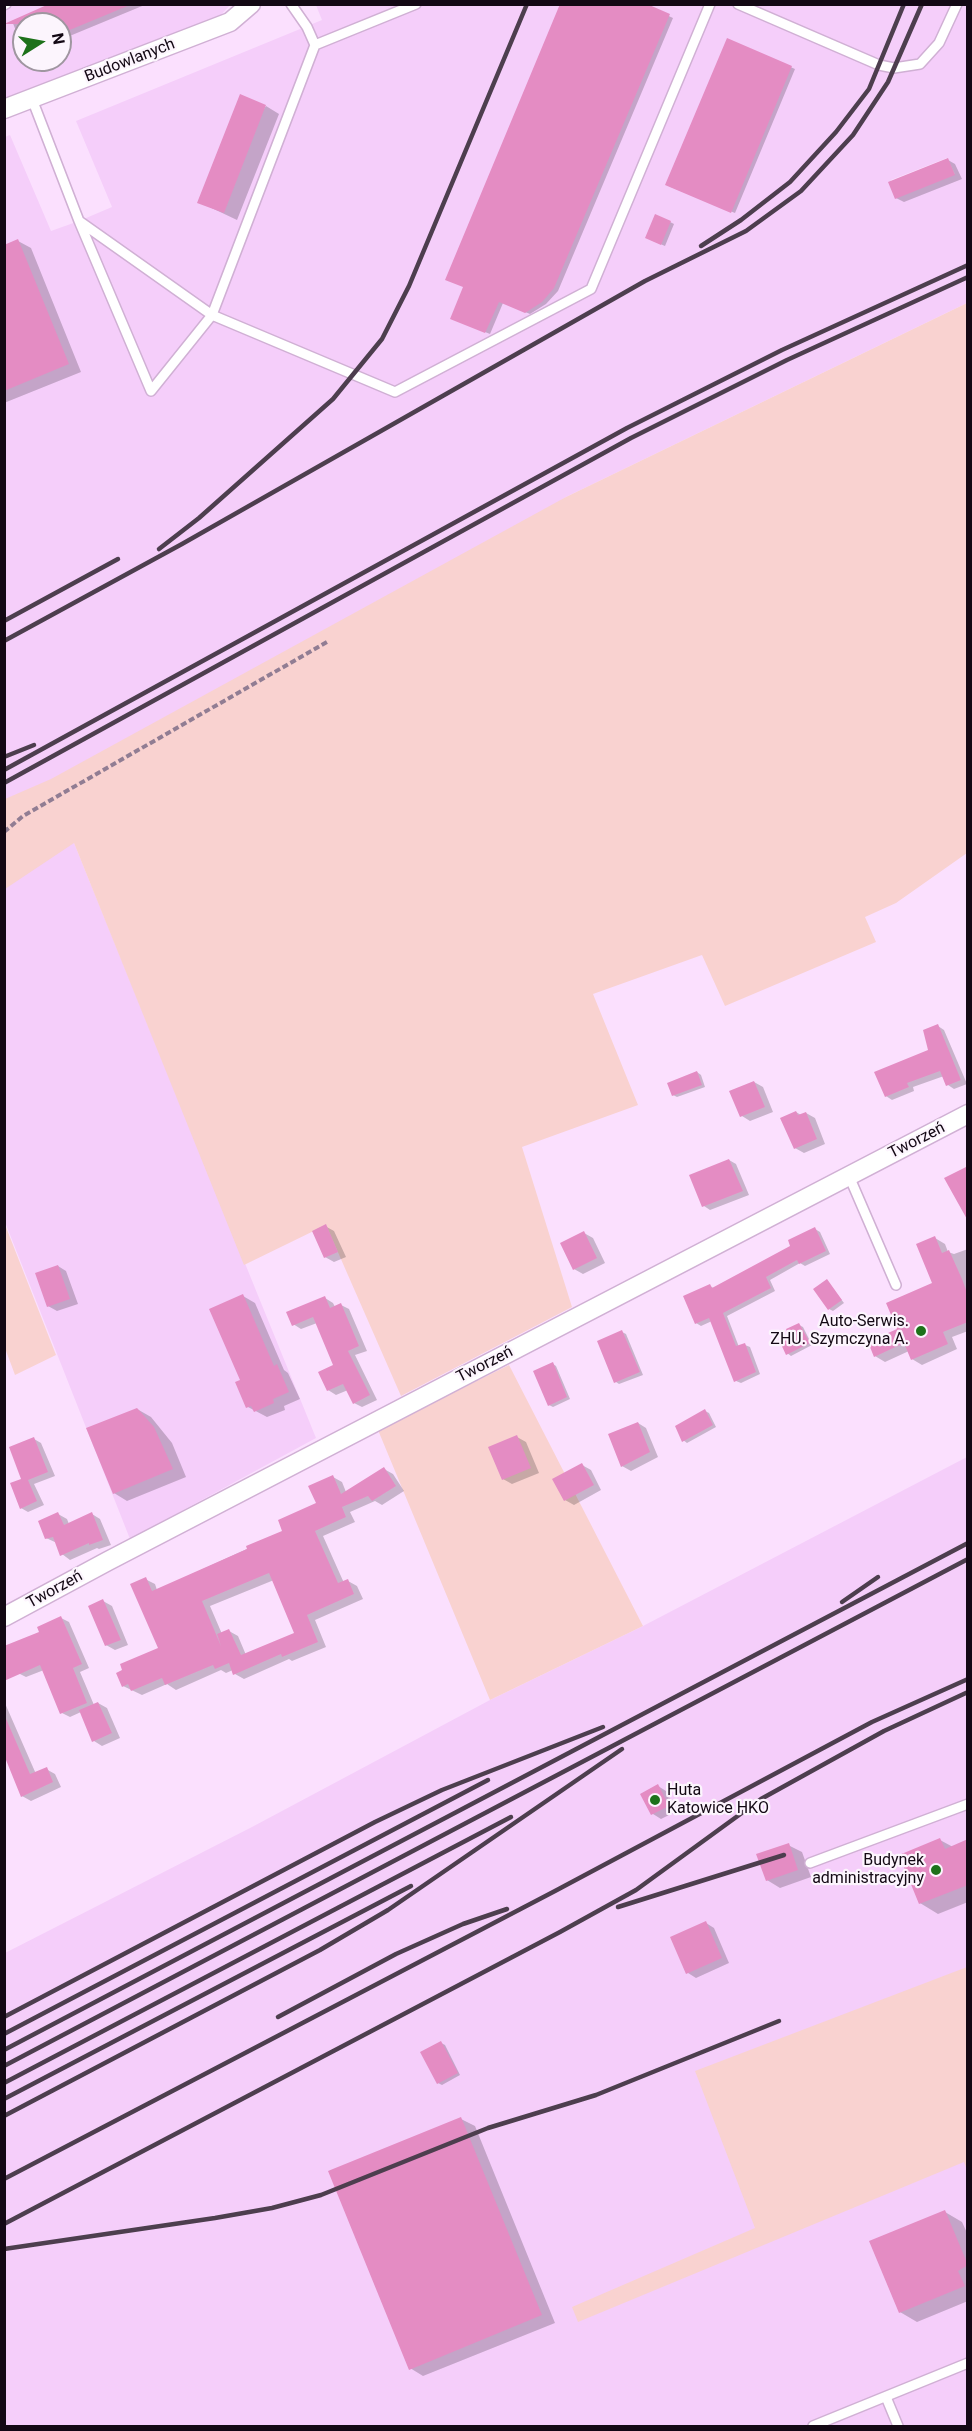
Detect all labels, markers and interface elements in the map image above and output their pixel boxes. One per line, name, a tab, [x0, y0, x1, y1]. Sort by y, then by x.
north arrow	[12, 12, 72, 72]
text: N	[48, 31, 69, 46]
street label: Budowlanych	[82, 35, 178, 87]
street label: Tworzeń	[886, 1119, 948, 1163]
place label: Auto-Serwis. ZHU. Szymczyna A.	[770, 1312, 909, 1350]
marker: Auto-Serwis. ZHU. Szymczyna A.	[914, 1324, 928, 1338]
street label: Tworzeń	[454, 1343, 516, 1387]
street label: Tworzeń	[24, 1567, 86, 1613]
place label: Huta Katowice HKO	[667, 1781, 769, 1819]
marker: Huta Katowice HKO	[648, 1793, 662, 1807]
place label: Budynek administracyjny	[812, 1851, 924, 1889]
marker: Budynek administracyjny	[929, 1863, 943, 1877]

